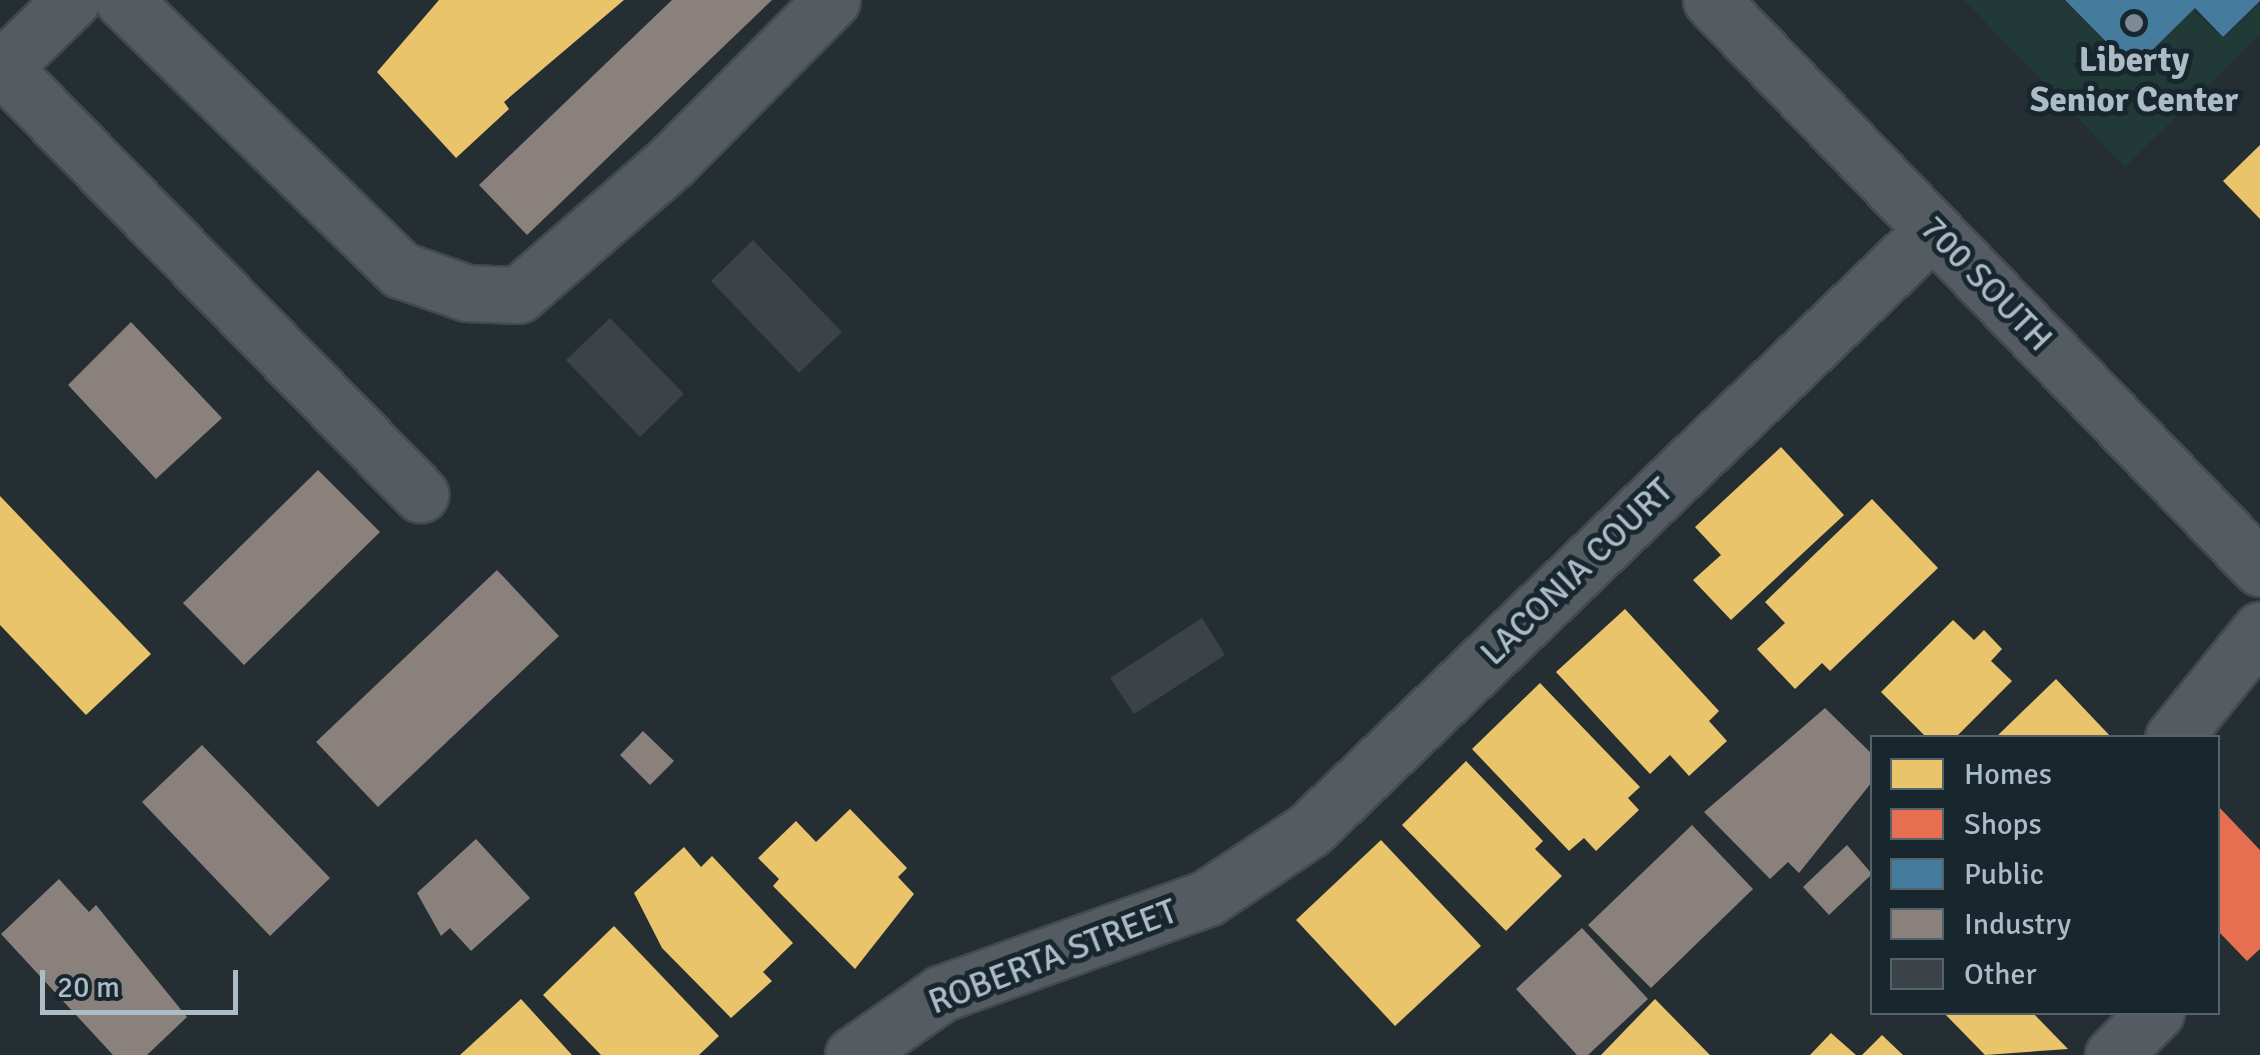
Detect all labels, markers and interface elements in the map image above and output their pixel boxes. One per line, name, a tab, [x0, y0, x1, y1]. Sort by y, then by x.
marker: Liberty Senior Center	[2123, 12, 2145, 34]
place label: Liberty Senior Center	[2030, 39, 2238, 121]
street label: 700 SOUTH	[1912, 208, 2060, 360]
street label: LACONIA COURT	[1472, 470, 1682, 674]
legend	[1870, 735, 2220, 1015]
text: Homes	[1964, 756, 2052, 793]
text: Shops	[1964, 806, 2042, 843]
text: Public	[1964, 856, 2044, 893]
street label: ROBERTA STREET	[923, 890, 1183, 1024]
text: Industry	[1964, 906, 2071, 943]
scale bar	[45, 950, 242, 1012]
text: Other	[1964, 956, 2037, 993]
text: 20 m	[57, 969, 120, 1006]

